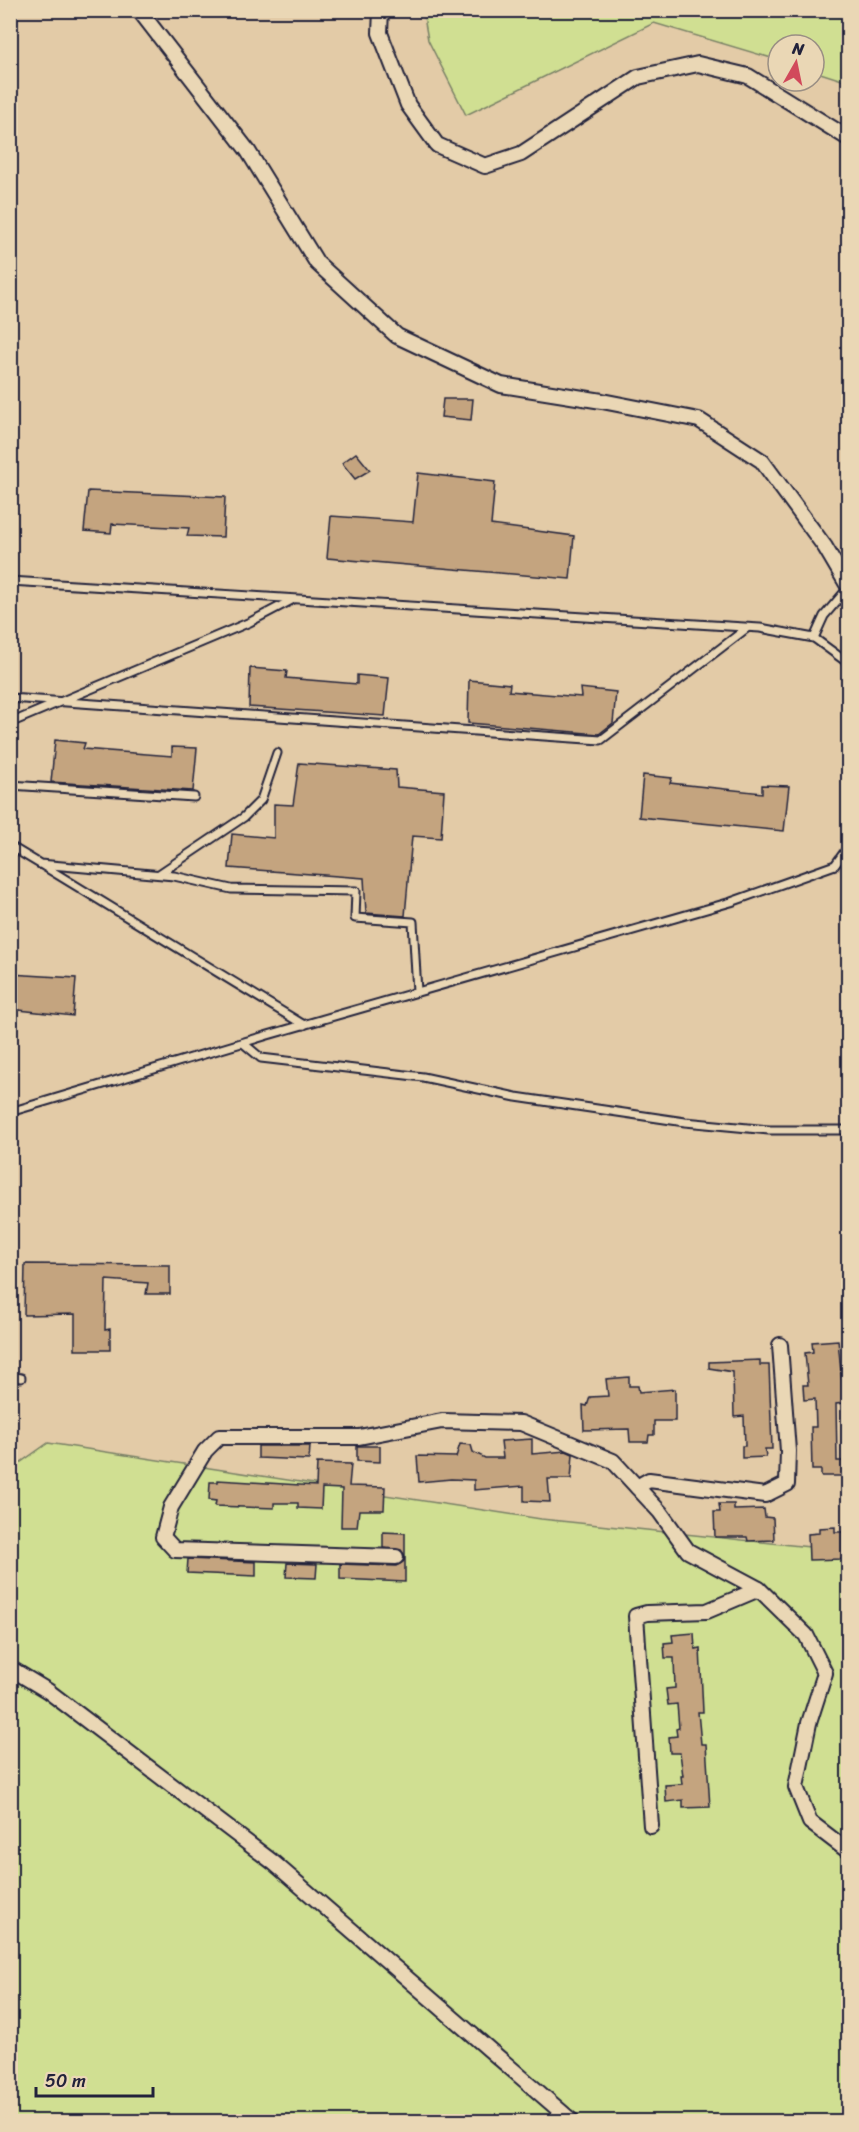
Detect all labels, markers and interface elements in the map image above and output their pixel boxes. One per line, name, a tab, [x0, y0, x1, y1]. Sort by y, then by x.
north arrow	[766, 33, 826, 93]
text: N	[790, 33, 807, 64]
scale bar	[36, 2060, 153, 2098]
text: 50 m	[45, 2065, 86, 2097]

